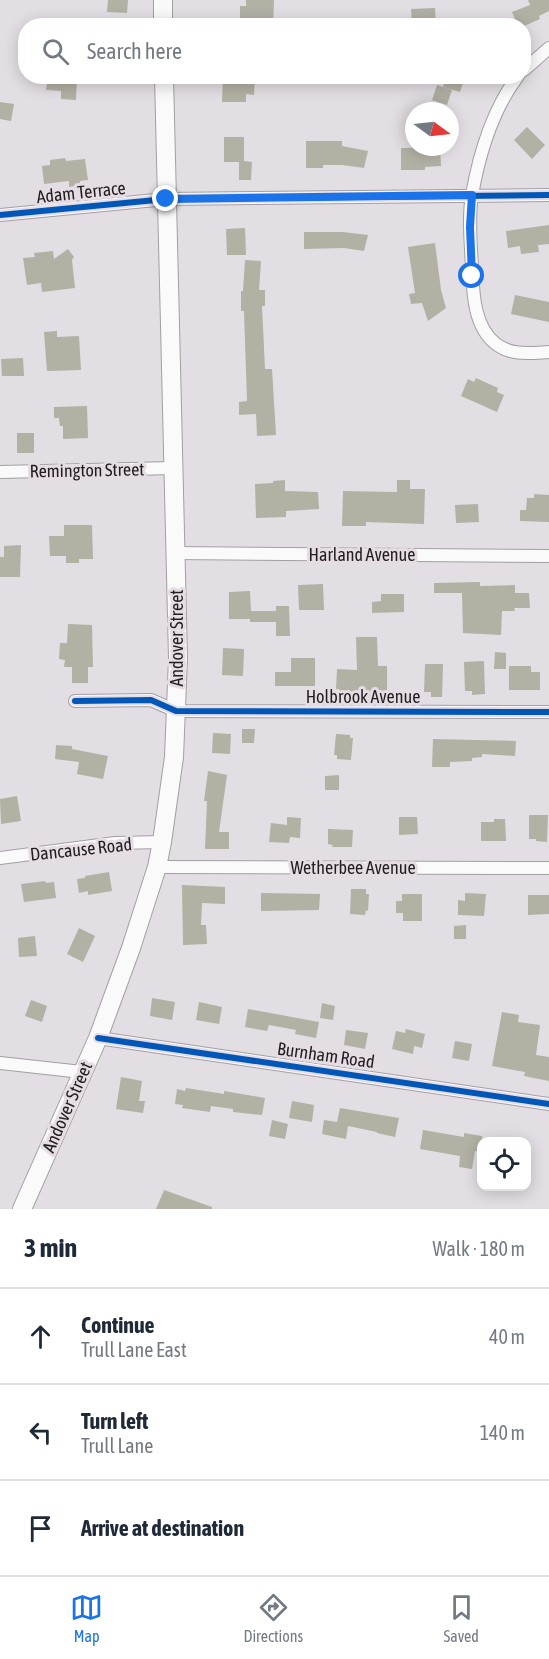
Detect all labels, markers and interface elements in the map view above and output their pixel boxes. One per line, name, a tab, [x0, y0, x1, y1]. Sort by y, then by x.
search box	[18, 18, 531, 84]
icon: search	[39, 35, 72, 68]
text: Search here	[87, 38, 182, 64]
north arrow	[405, 102, 459, 156]
street label: Adam Terrace	[35, 177, 127, 207]
route end	[152, 185, 178, 211]
route start	[458, 262, 484, 288]
street label: Remington Street	[29, 458, 145, 482]
street label: Harland Avenue	[309, 544, 415, 565]
street label: Andover Street	[166, 589, 187, 687]
street label: Holbrook Avenue	[306, 686, 420, 707]
street label: Dancause Road	[29, 833, 133, 865]
street label: Wetherbee Avenue	[290, 857, 416, 878]
street label: Burnham Road	[276, 1038, 376, 1072]
street label: Andover Street	[38, 1058, 96, 1156]
map controls	[477, 1137, 531, 1191]
button: locate	[477, 1137, 531, 1191]
text: 3 min	[24, 1233, 77, 1263]
text: Walk · 180 m	[433, 1237, 525, 1260]
text: Continue	[81, 1312, 155, 1338]
icon: ahead	[24, 1320, 57, 1353]
text: 40 m	[489, 1325, 525, 1348]
text: Trull Lane East	[81, 1338, 187, 1361]
text: Turn left	[81, 1408, 148, 1434]
icon: left	[24, 1416, 57, 1449]
text: 140 m	[480, 1421, 525, 1444]
text: Trull Lane	[81, 1434, 153, 1457]
icon: arrive	[24, 1512, 57, 1545]
text: Arrive at destination	[81, 1515, 244, 1541]
tab: Map	[70, 1591, 103, 1645]
tab: Directions	[243, 1591, 303, 1645]
tab: Saved	[443, 1591, 479, 1645]

